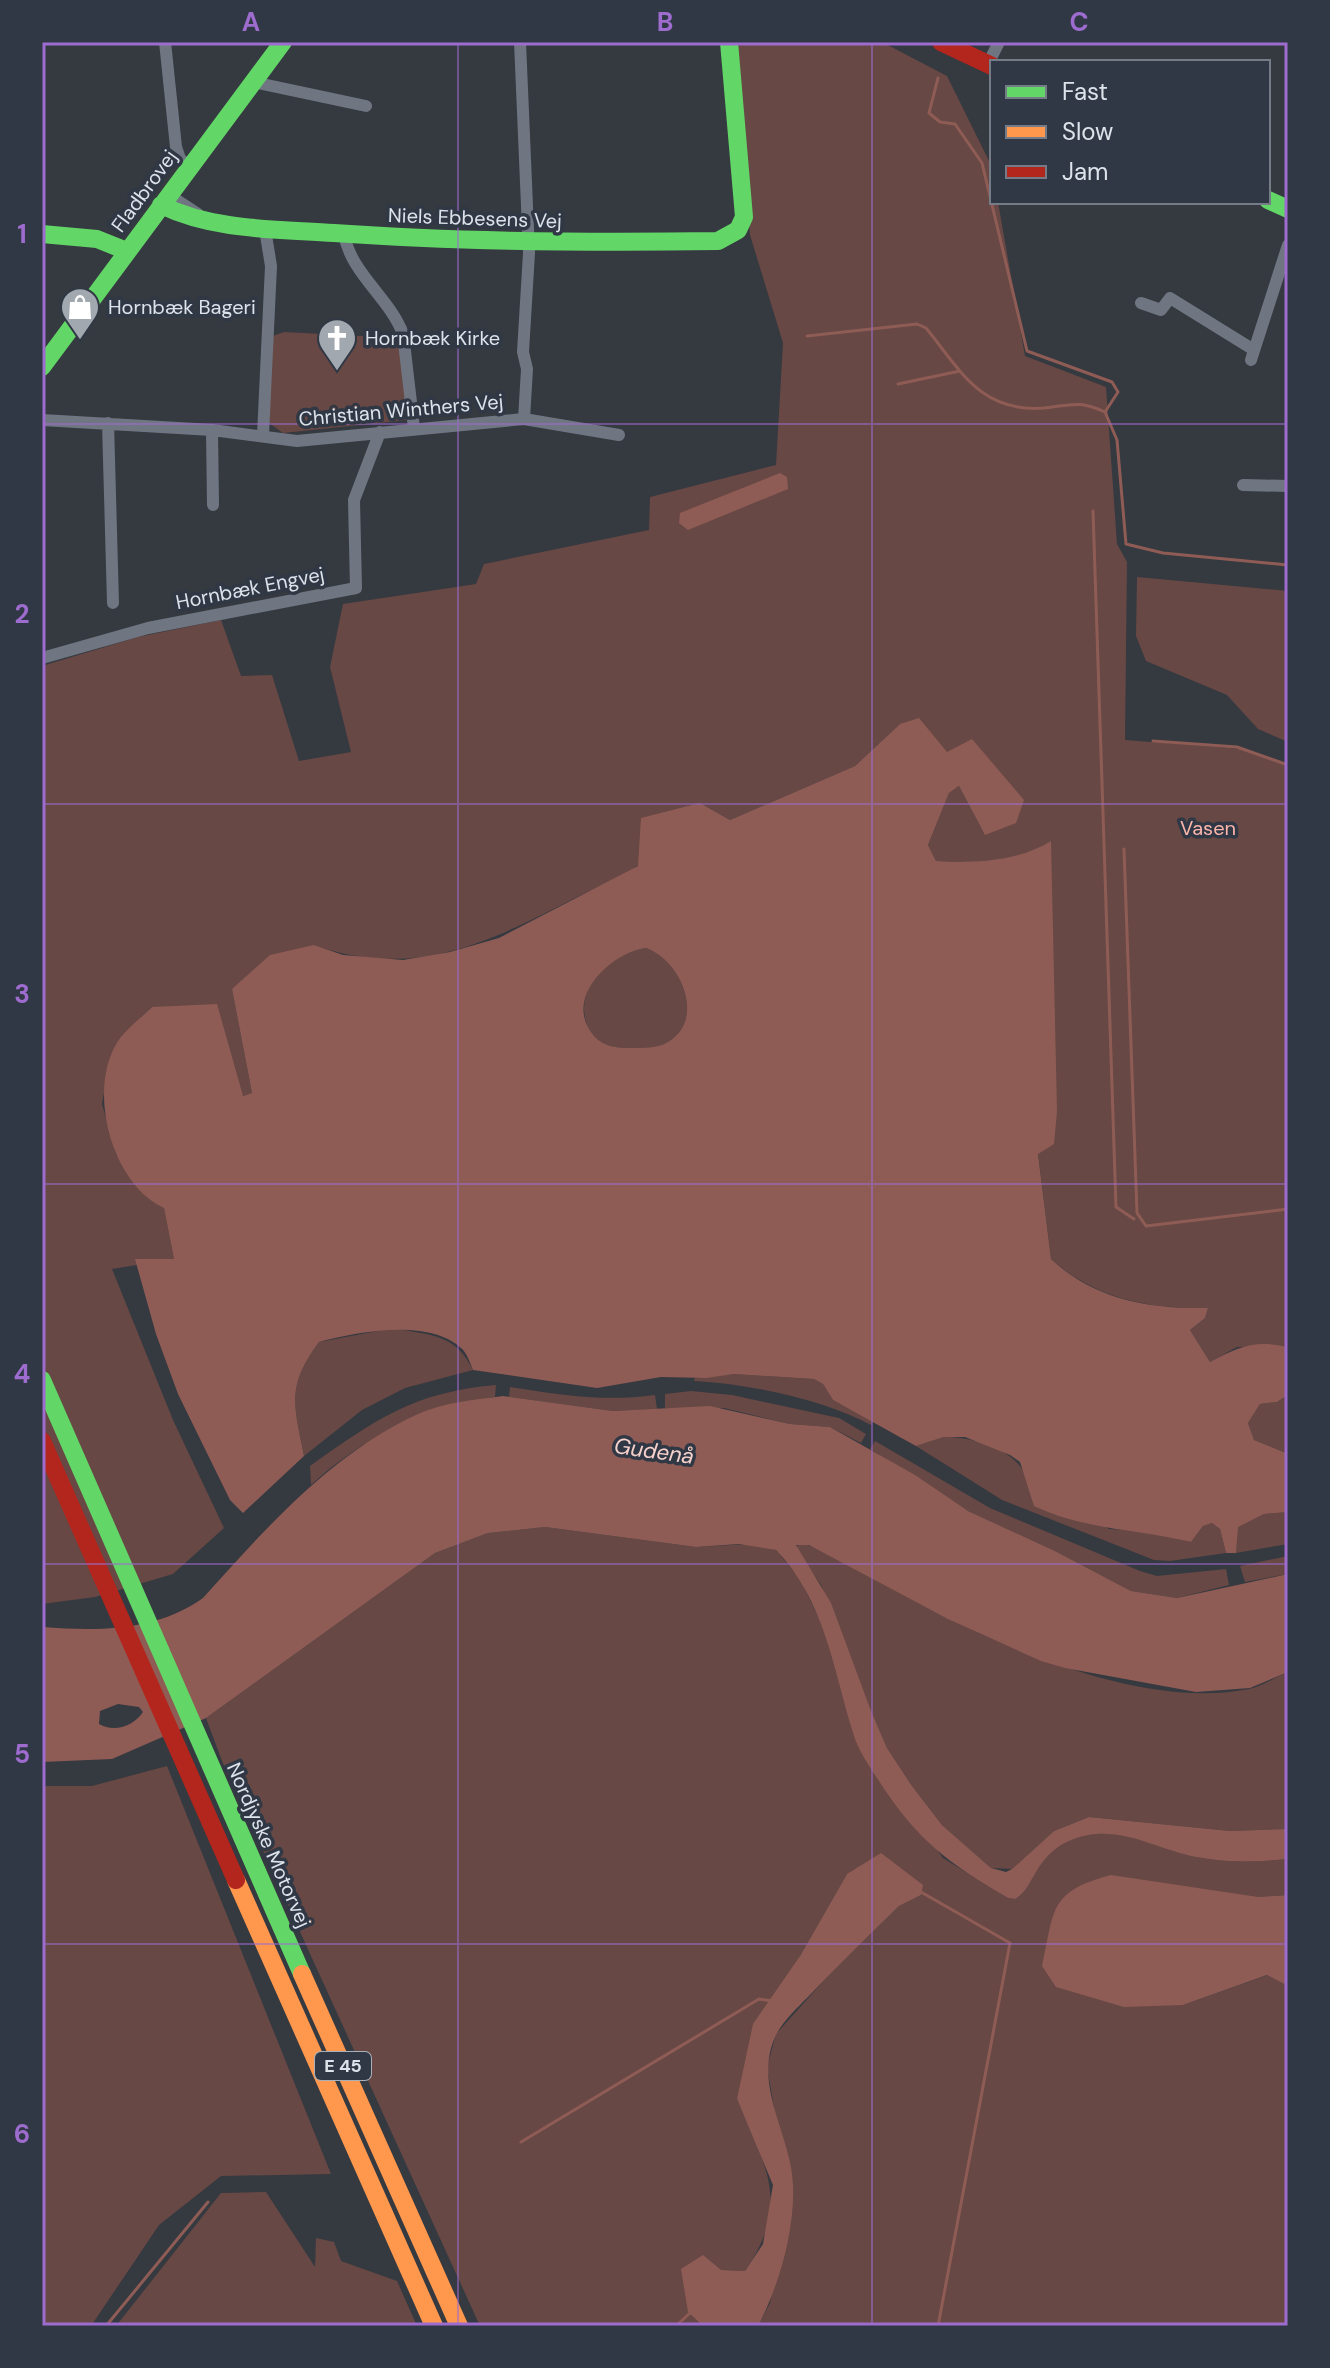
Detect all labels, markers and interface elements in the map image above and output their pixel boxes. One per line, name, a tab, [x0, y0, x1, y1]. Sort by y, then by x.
text: A	[242, 5, 260, 39]
text: B	[657, 5, 673, 39]
text: C	[1069, 5, 1089, 39]
legend	[990, 60, 1270, 204]
text: Fast	[1062, 76, 1108, 107]
text: Slow	[1062, 116, 1113, 147]
street label: Fladbrovej	[105, 145, 183, 237]
text: Jam	[1062, 156, 1108, 187]
street label: Niels Ebbesens Vej	[388, 202, 562, 234]
text: 1	[17, 217, 27, 251]
shop icon: Hornbæk Bageri	[59, 286, 101, 341]
place label: Hornbæk Bageri	[108, 294, 256, 320]
church icon: Hornbæk Kirke	[316, 317, 358, 372]
place label: Hornbæk Kirke	[365, 325, 500, 351]
street label: Christian Winthers Vej	[298, 388, 504, 432]
street label: Hornbæk Engvej	[173, 561, 327, 615]
text: 2	[14, 597, 30, 631]
park label: Vasen	[1180, 815, 1236, 841]
text: 3	[14, 977, 30, 1011]
text: 4	[14, 1357, 30, 1391]
water label: Gudenå	[612, 1431, 696, 1471]
text: 5	[14, 1737, 30, 1771]
street label: Nordjyske Motorvej	[221, 1758, 317, 1932]
road number: E 45	[315, 2052, 371, 2080]
text: 6	[14, 2117, 30, 2151]

